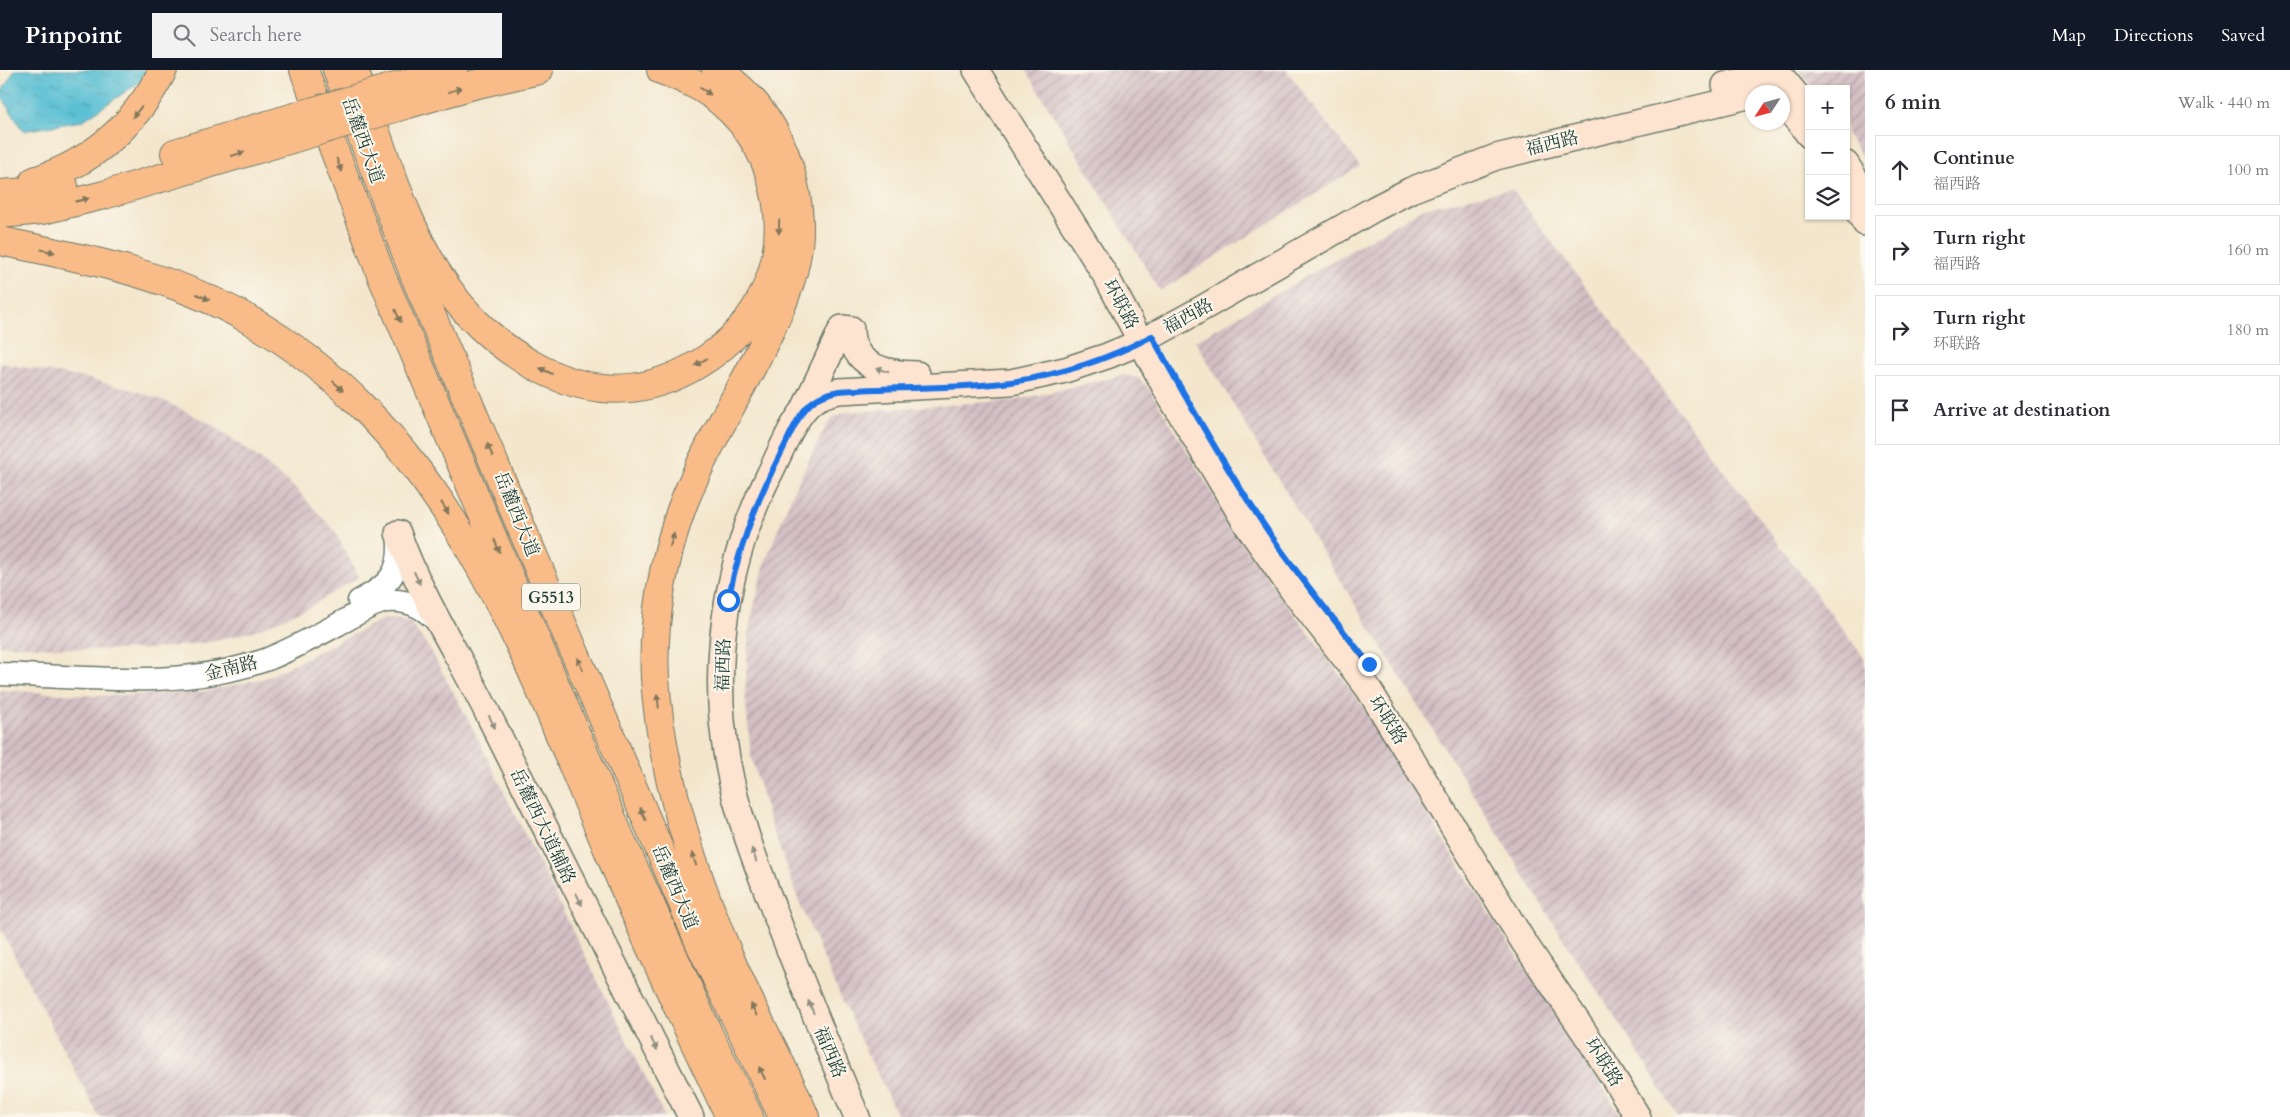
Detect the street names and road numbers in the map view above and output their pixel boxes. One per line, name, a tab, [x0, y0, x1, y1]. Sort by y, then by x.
street label: 岳麓西大道	[335, 94, 390, 187]
street label: 福西路	[1523, 125, 1581, 162]
street label: 环联路	[1097, 275, 1144, 334]
street label: 福西路	[1159, 292, 1218, 340]
street label: 岳麓西大道	[488, 468, 545, 561]
road number: G5513	[522, 584, 580, 610]
street label: 福西路	[710, 638, 737, 692]
street label: 金南路	[202, 650, 260, 687]
street label: 环联路	[1363, 691, 1412, 750]
street label: 岳麓西大道辅路	[504, 764, 581, 888]
street label: 岳麓西大道	[645, 841, 704, 934]
street label: 福西路	[807, 1022, 852, 1082]
street label: 环联路	[1579, 1033, 1628, 1092]

